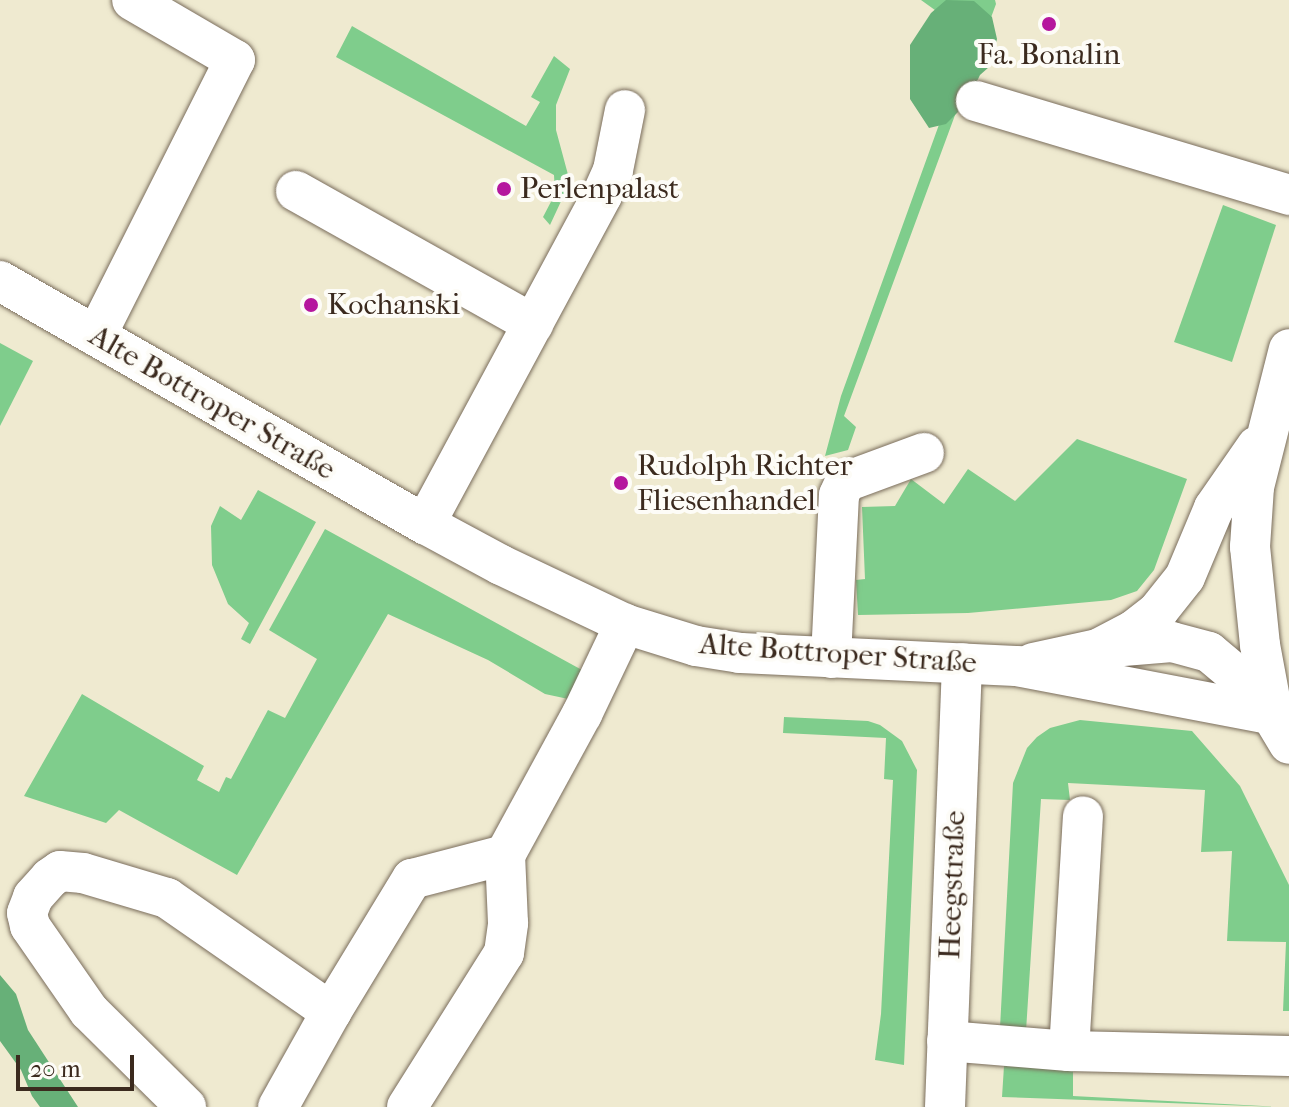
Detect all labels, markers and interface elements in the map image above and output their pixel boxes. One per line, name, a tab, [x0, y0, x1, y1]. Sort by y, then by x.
marker: Fa. Bonalin	[1040, 15, 1058, 33]
place label: Fa. Bonalin	[978, 37, 1120, 73]
place label: Perlenpalast	[520, 171, 679, 207]
marker: Perlenpalast	[495, 180, 513, 198]
place label: Kochanski	[327, 287, 460, 323]
marker: Kochanski	[302, 296, 320, 314]
street label: Alte Bottroper Straße	[83, 318, 341, 488]
place label: Rudolph Richter Fliesenhandel	[637, 448, 852, 518]
marker: Rudolph Richter Fliesenhandel	[612, 474, 630, 492]
street label: Alte Bottroper Straße	[698, 626, 978, 682]
street label: Heegstraße	[932, 810, 974, 960]
scale bar	[20, 1039, 138, 1089]
text: 20 m	[30, 1055, 81, 1083]

